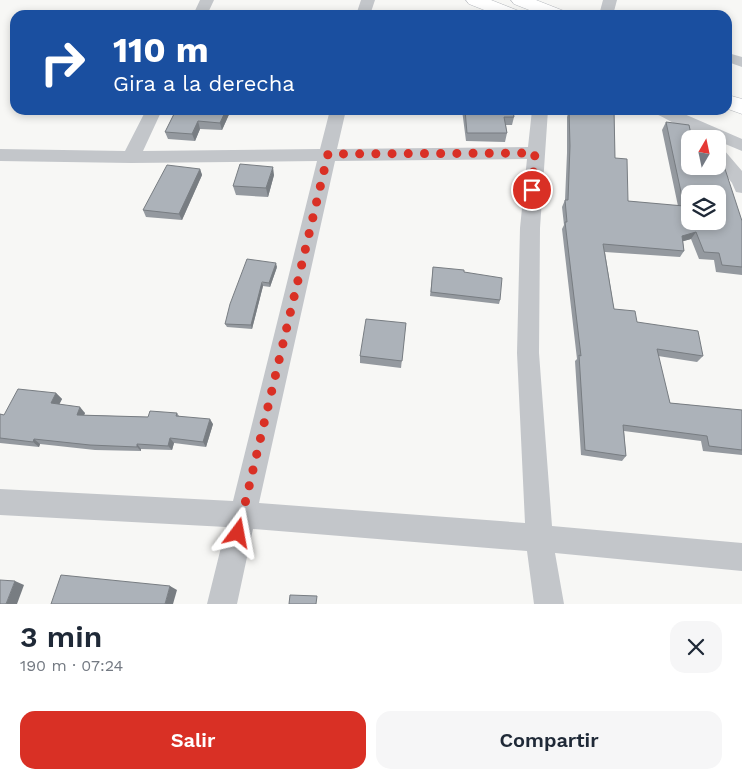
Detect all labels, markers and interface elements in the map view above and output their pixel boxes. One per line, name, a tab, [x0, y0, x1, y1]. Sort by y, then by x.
text: 110 m	[113, 29, 209, 71]
icon: right	[30, 30, 95, 95]
text: Gira a la derecha	[113, 71, 295, 96]
north arrow	[681, 130, 726, 175]
map controls	[681, 130, 726, 230]
pin	[511, 169, 553, 211]
icon: arrive	[518, 176, 546, 204]
button: layers	[681, 185, 726, 230]
position arrow	[211, 506, 263, 558]
text: 3 min	[20, 619, 102, 654]
button: close	[670, 621, 722, 673]
text: 190 m · 07:24	[20, 656, 123, 675]
button: Salir	[20, 711, 366, 769]
button: Compartir	[376, 711, 722, 769]

